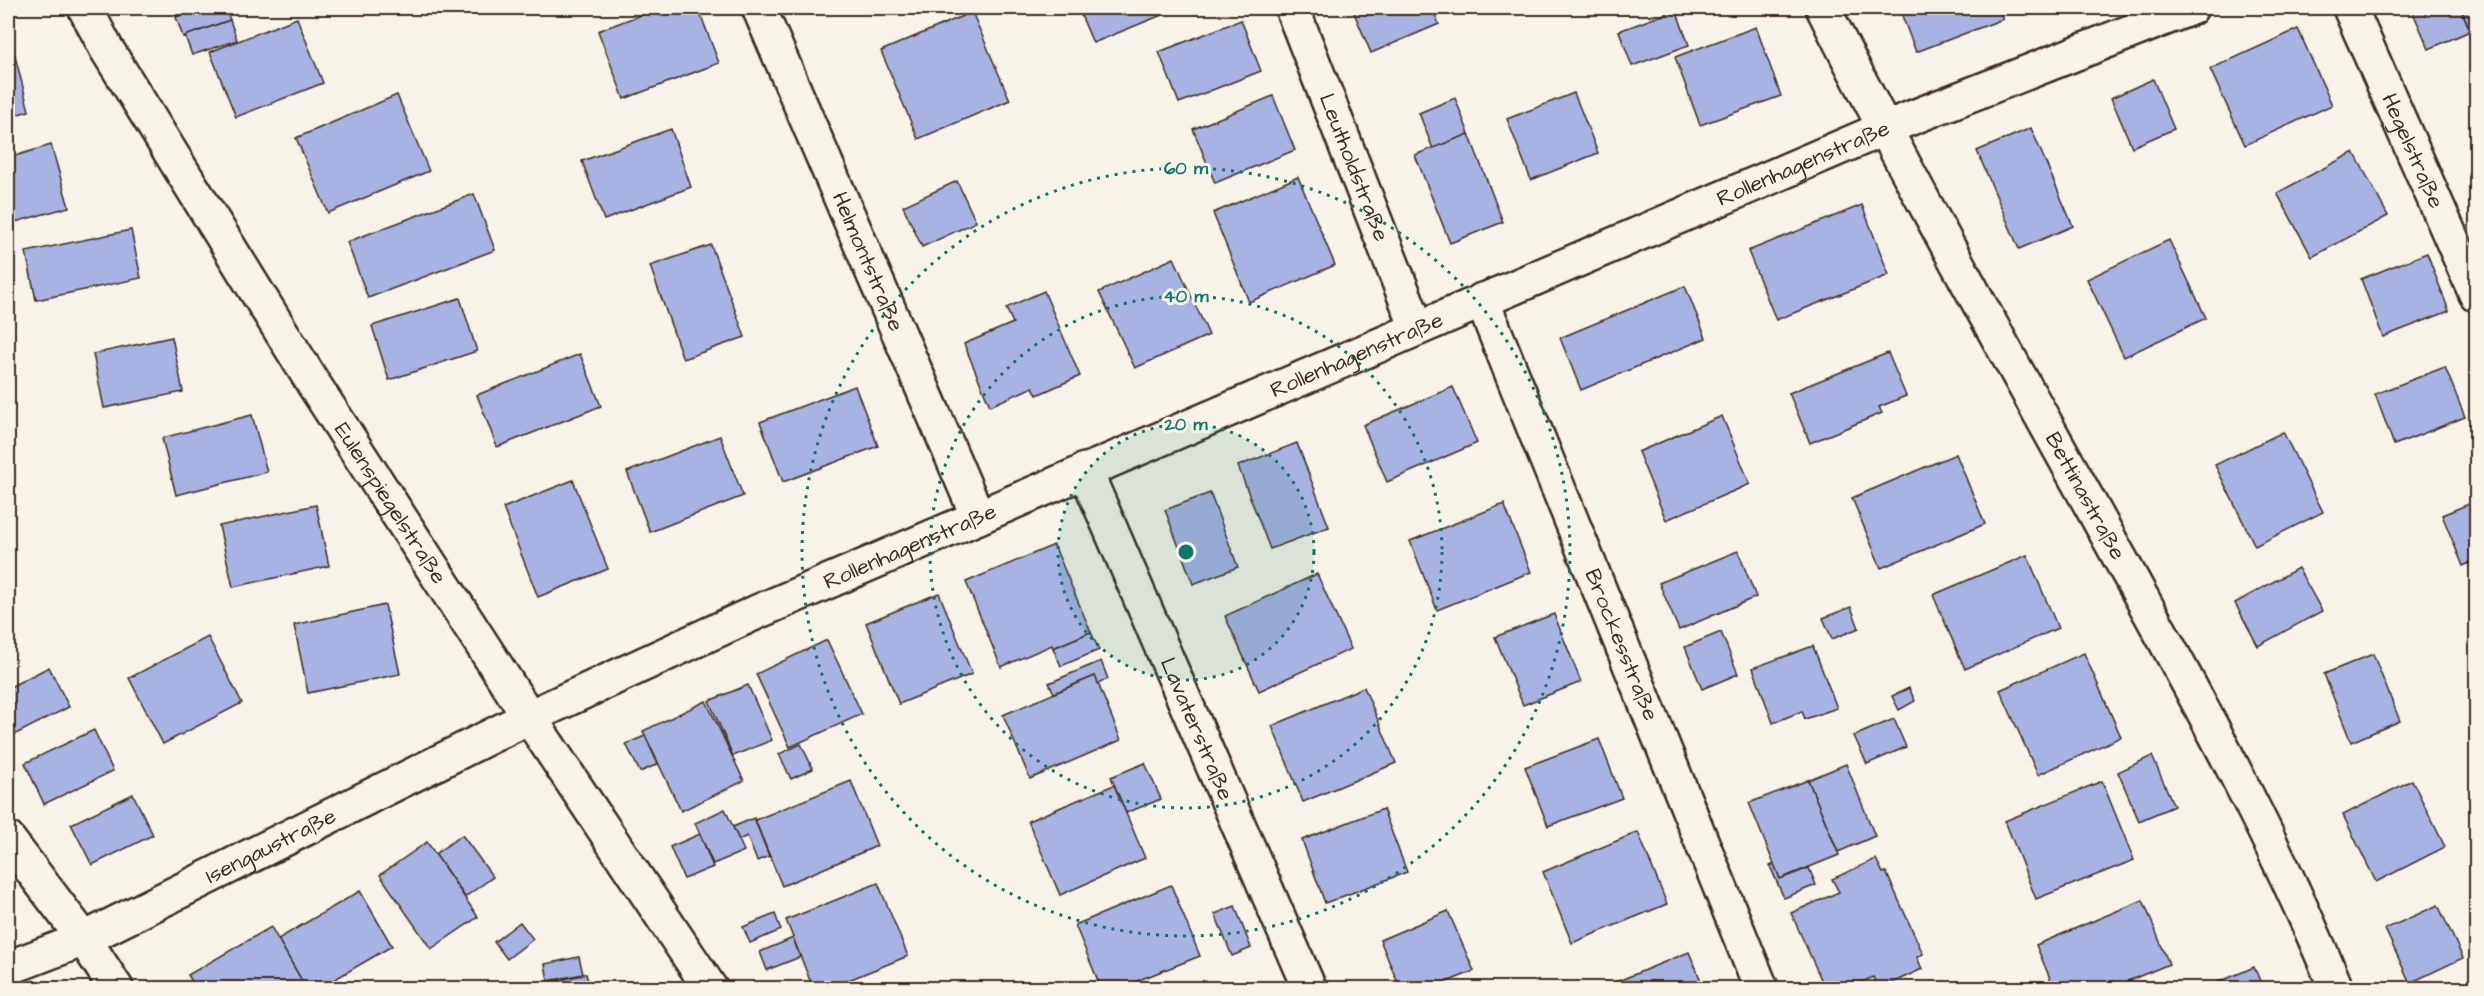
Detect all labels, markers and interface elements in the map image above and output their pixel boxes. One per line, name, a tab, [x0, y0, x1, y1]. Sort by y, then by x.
street label: Hegelstraße	[2374, 88, 2452, 213]
street label: Leutholdstraße	[1311, 89, 1397, 246]
street label: Rollenhagenstraße	[1712, 112, 1894, 214]
text: 60 m	[1164, 156, 1209, 181]
street label: Helmontstraße	[824, 187, 912, 336]
text: 40 m	[1164, 284, 1209, 309]
street label: Rollenhagenstraße	[1265, 304, 1448, 406]
text: 20 m	[1164, 412, 1208, 437]
street label: Eulenspiegelstraße	[327, 416, 454, 590]
street label: Bettinastraße	[2038, 426, 2133, 565]
street label: Rollenhagenstraße	[819, 496, 1001, 597]
centre of rings	[1176, 542, 1196, 562]
street label: Brockesstraße	[1577, 564, 1667, 725]
street label: Lavaterstraße	[1152, 653, 1242, 805]
street label: Isengaustraße	[200, 800, 341, 891]

